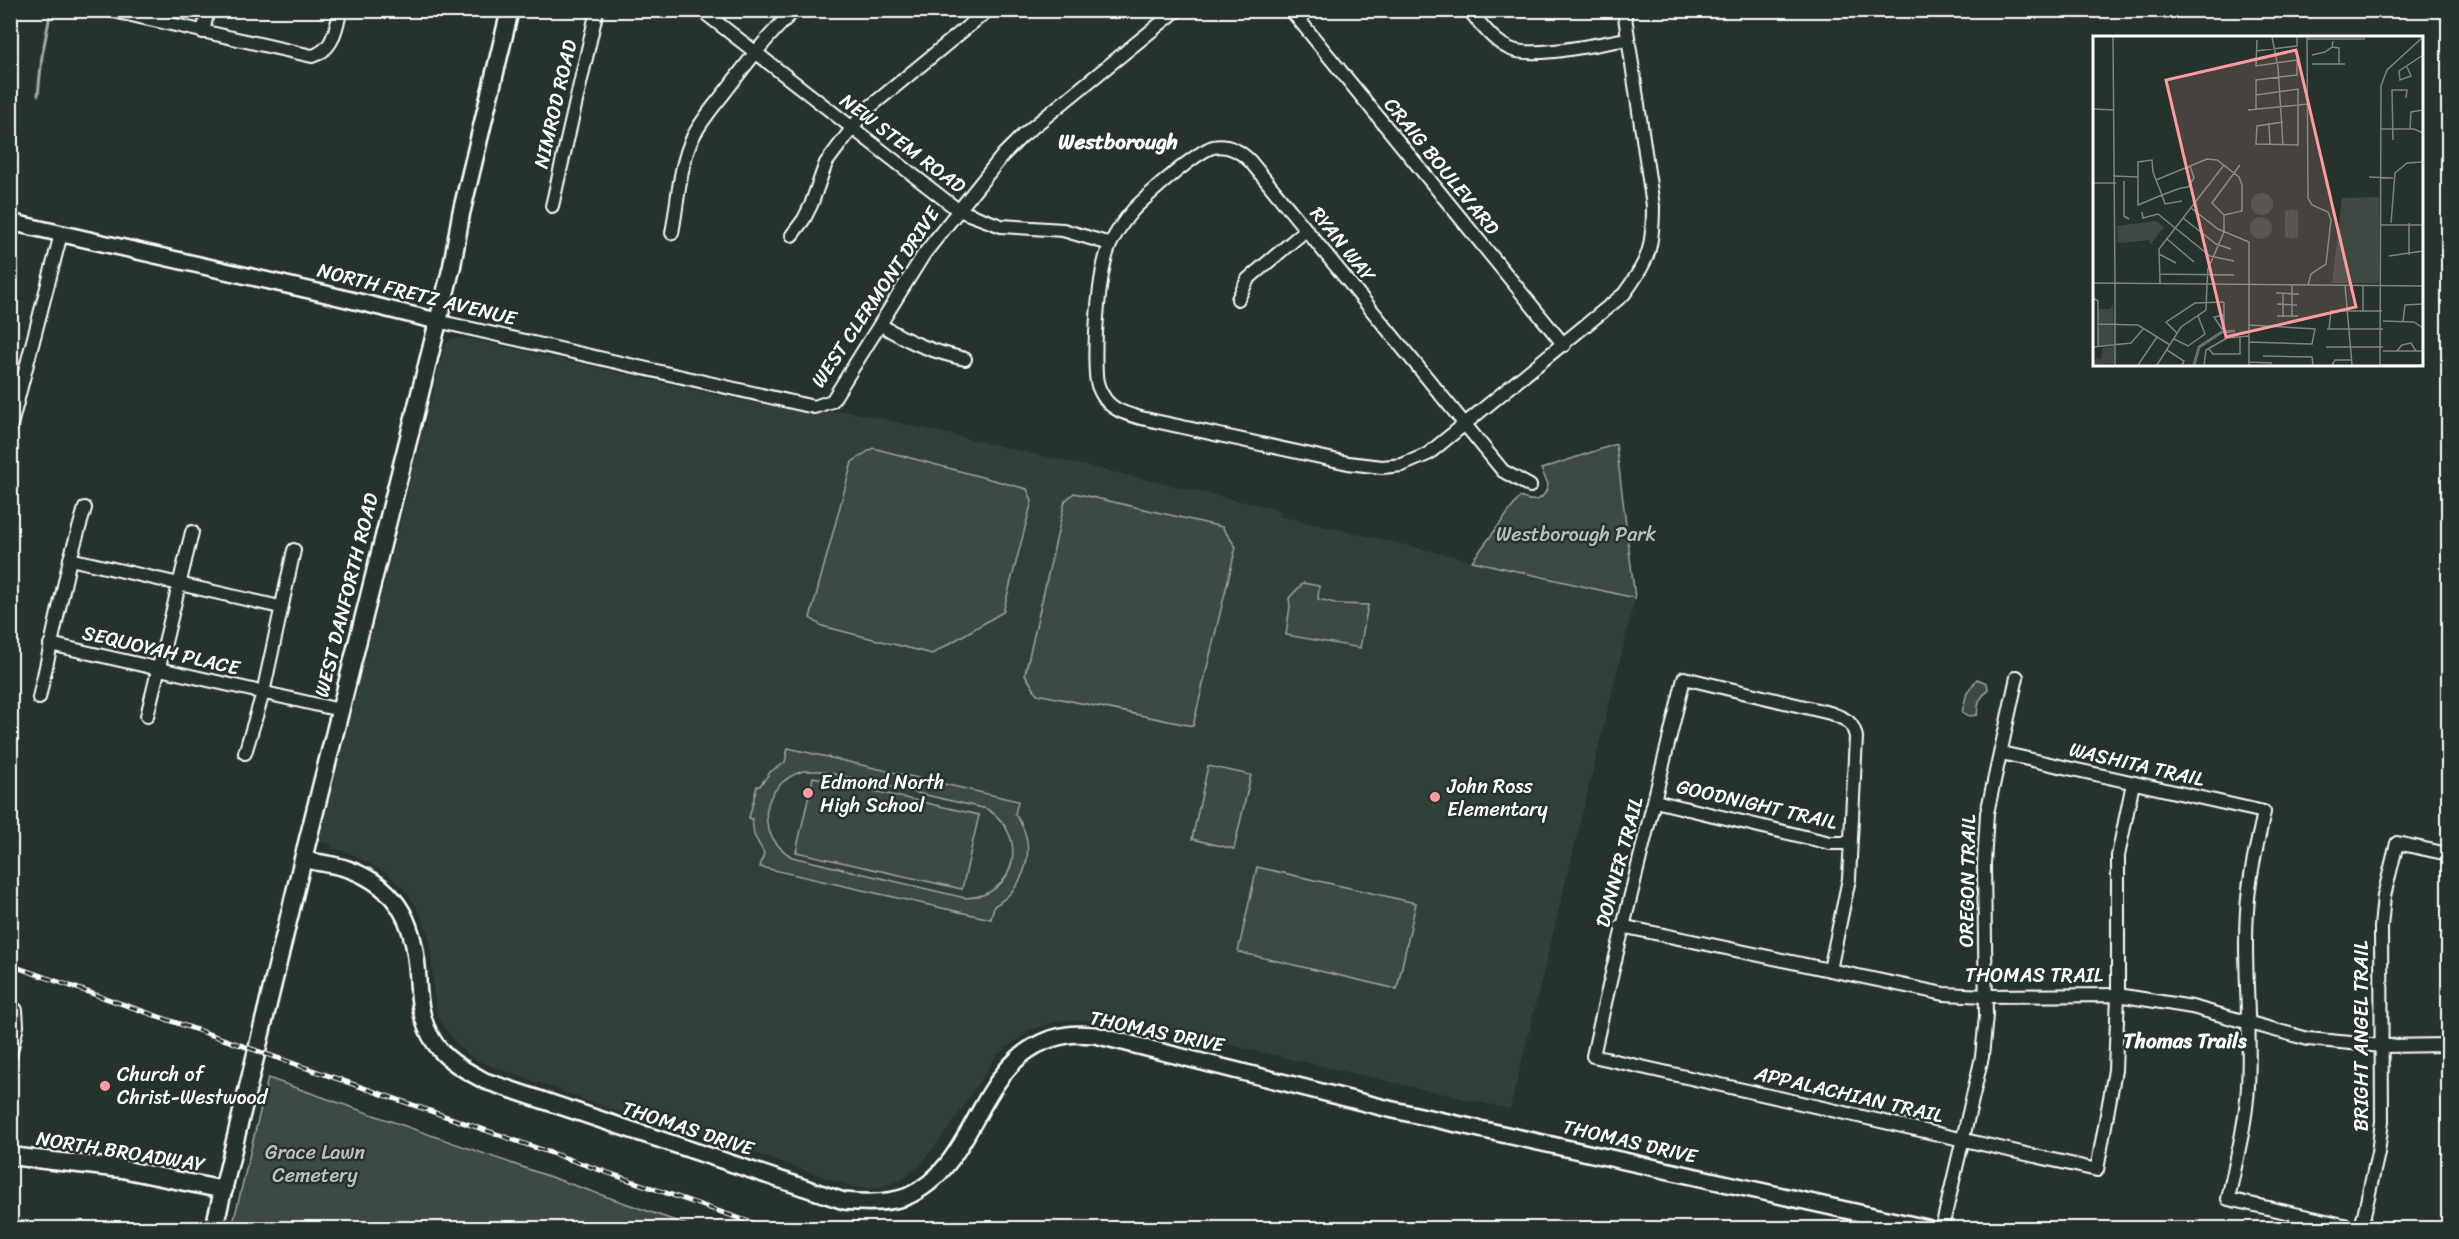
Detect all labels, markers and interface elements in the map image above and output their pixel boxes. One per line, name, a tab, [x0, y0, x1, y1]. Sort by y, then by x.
street label: NIMROD ROAD	[524, 36, 587, 172]
inset map	[2093, 36, 2423, 366]
street label: NEW STEM ROAD	[832, 84, 974, 203]
street label: CRAIG BOULEVARD	[1375, 89, 1509, 243]
district label: Westborough	[1058, 123, 1178, 161]
street label: WEST CLERMONT DRIVE	[802, 198, 950, 395]
street label: RYAN WAY	[1301, 198, 1385, 291]
street label: NORTH FRETZ AVENUE	[314, 253, 522, 337]
street label: WEST DANFORTH ROAD	[304, 489, 389, 701]
park label: Westborough Park	[1496, 517, 1656, 552]
street label: SEQUOYAH PLACE	[79, 615, 245, 686]
street label: WASHITA TRAIL	[2066, 732, 2209, 797]
place label: Edmond North High School	[820, 765, 945, 823]
place label: John Ross Elementary	[1446, 769, 1549, 827]
street label: GOODNIGHT TRAIL	[1673, 769, 1841, 840]
marker: Edmond North High School	[801, 786, 815, 800]
marker: John Ross Elementary	[1428, 790, 1442, 804]
street label: DONNER TRAIL	[1585, 792, 1654, 931]
street label: OREGON TRAIL	[1949, 814, 1986, 948]
street label: BRIGHT ANGEL TRAIL	[2344, 940, 2379, 1131]
street label: THOMAS TRAIL	[1965, 958, 2104, 993]
street label: THOMAS DRIVE	[1086, 1000, 1229, 1063]
district label: Thomas Trails	[2123, 1022, 2247, 1060]
street label: APPALACHIAN TRAIL	[1750, 1056, 1947, 1133]
place label: Church of Christ-Westwood	[117, 1057, 269, 1115]
marker: Church of Christ-Westwood	[98, 1079, 112, 1093]
street label: THOMAS DRIVE	[617, 1091, 760, 1167]
street label: THOMAS DRIVE	[1559, 1109, 1702, 1174]
street label: NORTH BROADWAY	[34, 1121, 209, 1182]
park label: Grace Lawn Cemetery	[265, 1135, 365, 1193]

